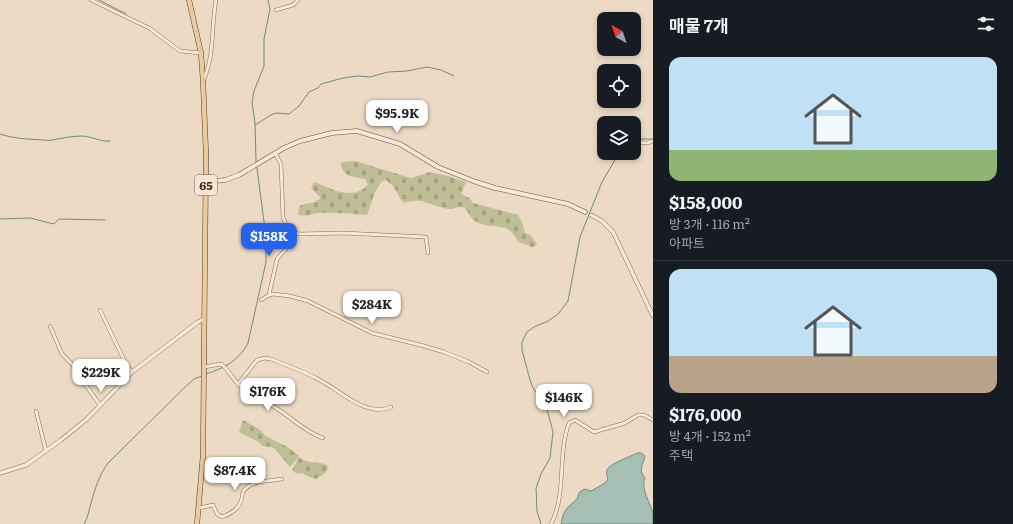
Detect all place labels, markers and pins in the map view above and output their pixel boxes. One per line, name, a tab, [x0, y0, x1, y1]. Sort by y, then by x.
pin: $95.9K	[364, 100, 430, 134]
pin: $158K	[241, 223, 297, 257]
pin: $284K	[344, 291, 400, 325]
pin: $229K	[73, 359, 129, 393]
pin: $176K	[240, 378, 296, 412]
pin: $146K	[536, 384, 592, 418]
pin: $87.4K	[202, 457, 268, 491]

